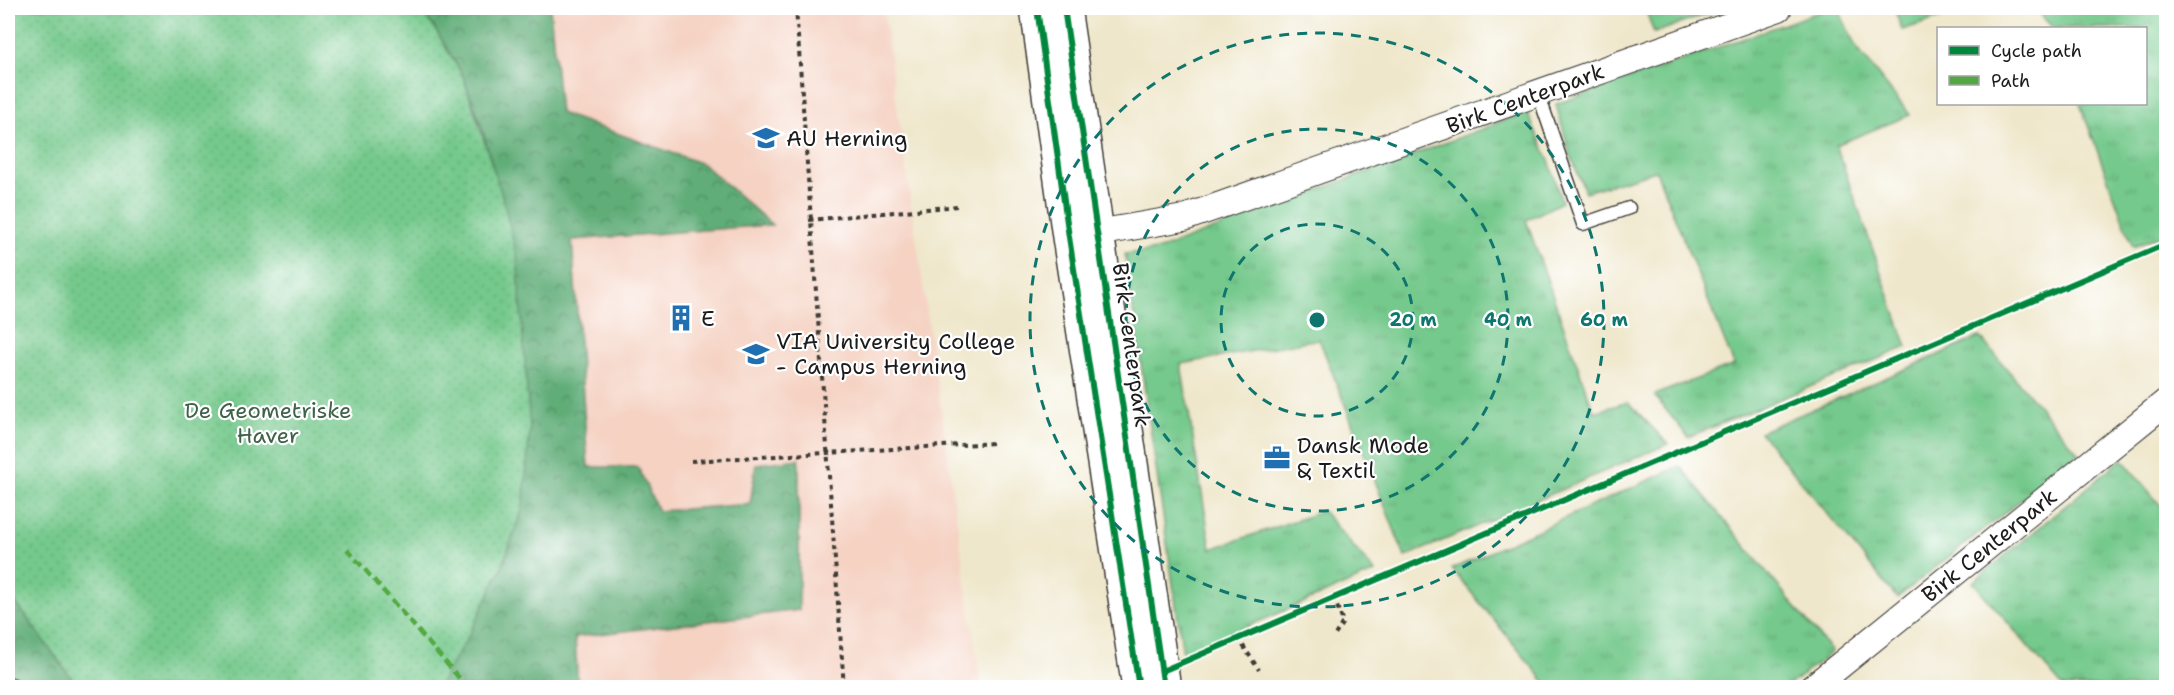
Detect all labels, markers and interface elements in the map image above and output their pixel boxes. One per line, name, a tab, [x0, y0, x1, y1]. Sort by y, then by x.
legend	[1937, 27, 2147, 105]
text: Cycle path	[1991, 39, 2082, 63]
street label: Birk Centerpark	[1442, 56, 1608, 140]
text: Path	[1991, 69, 2030, 93]
school or university icon: AU Herning	[751, 123, 781, 153]
place label: AU Herning	[786, 124, 908, 153]
street label: Birk Centerpark	[1106, 261, 1157, 429]
building icon: E	[666, 303, 696, 333]
place label: E	[701, 304, 715, 333]
text: 20 m	[1389, 308, 1437, 332]
text: 40 m	[1484, 308, 1532, 332]
text: 60 m	[1580, 308, 1628, 332]
centre of rings	[1307, 310, 1327, 330]
place label: VIA University College - Campus Herning	[776, 327, 1015, 381]
school or university icon: VIA University College - Campus Herning	[741, 339, 771, 369]
park label: De Geometriske Haver	[184, 396, 352, 450]
place label: Dansk Mode & Textil	[1297, 431, 1429, 485]
office icon: Dansk Mode & Textil	[1262, 443, 1292, 473]
street label: Birk Centerpark	[1916, 482, 2063, 609]

